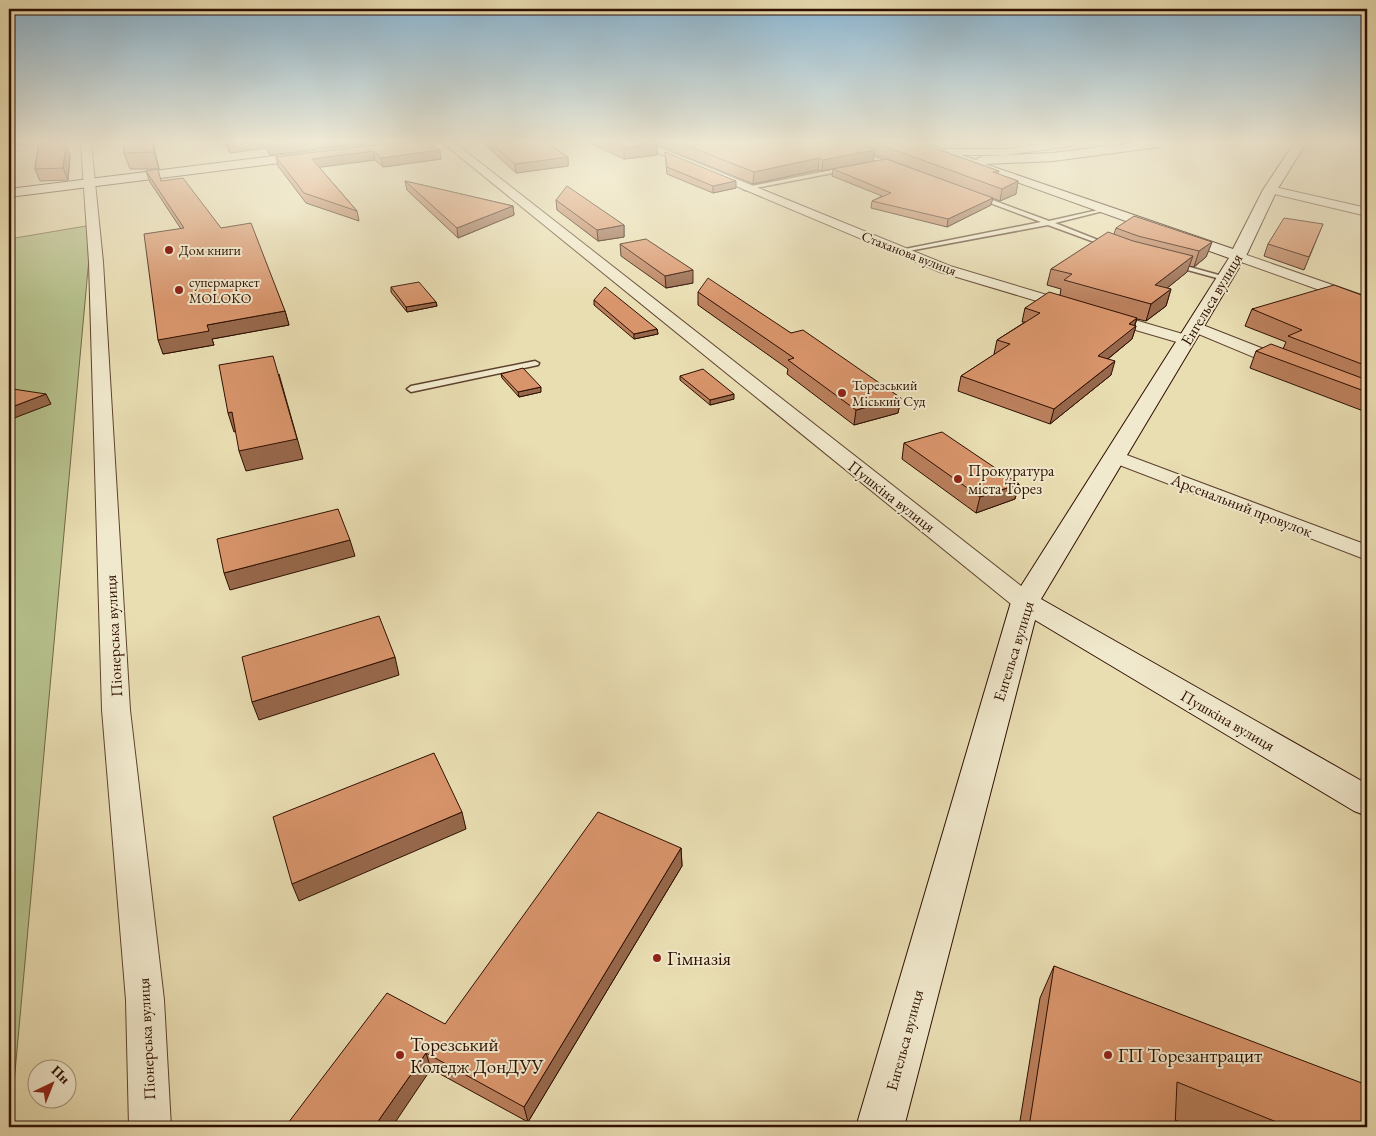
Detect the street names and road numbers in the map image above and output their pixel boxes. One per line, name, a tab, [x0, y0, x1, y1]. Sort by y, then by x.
street label: Стаханова вулиця	[859, 227, 959, 279]
street label: Енгельса вулиця	[1176, 249, 1247, 349]
street label: Пушкіна вулиця	[844, 456, 940, 537]
street label: Арсенальний провулок	[1167, 469, 1316, 542]
street label: Піонерська вулиця	[100, 574, 127, 698]
street label: Енгельса вулиця	[988, 598, 1039, 704]
street label: Пушкіна вулиця	[1177, 685, 1279, 756]
street label: Піонерська вулиця	[133, 977, 160, 1101]
street label: Енгельса вулиця	[881, 987, 928, 1093]

